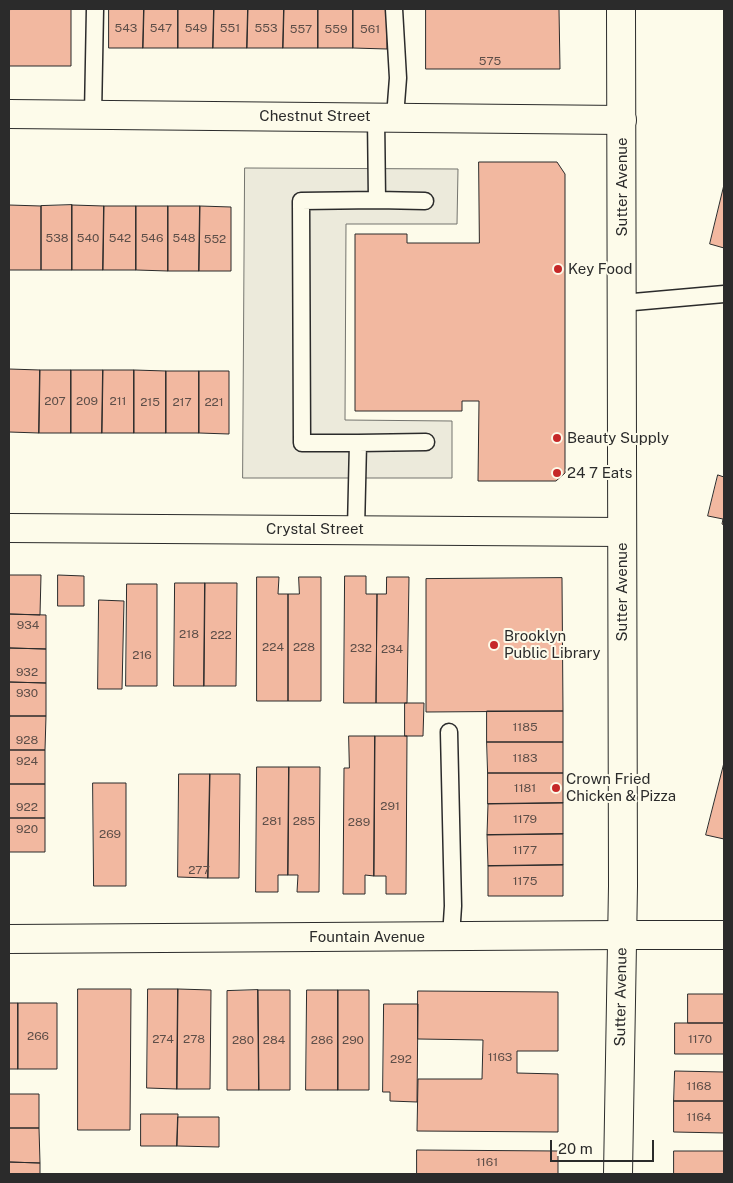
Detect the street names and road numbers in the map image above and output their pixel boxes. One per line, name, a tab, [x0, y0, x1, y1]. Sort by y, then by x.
street label: Chestnut Street	[259, 107, 371, 125]
street label: Sutter Avenue	[613, 137, 631, 237]
street label: Crystal Street	[266, 520, 364, 538]
street label: Sutter Avenue	[613, 542, 631, 642]
street label: Fountain Avenue	[309, 928, 425, 946]
street label: Sutter Avenue	[611, 947, 631, 1047]

